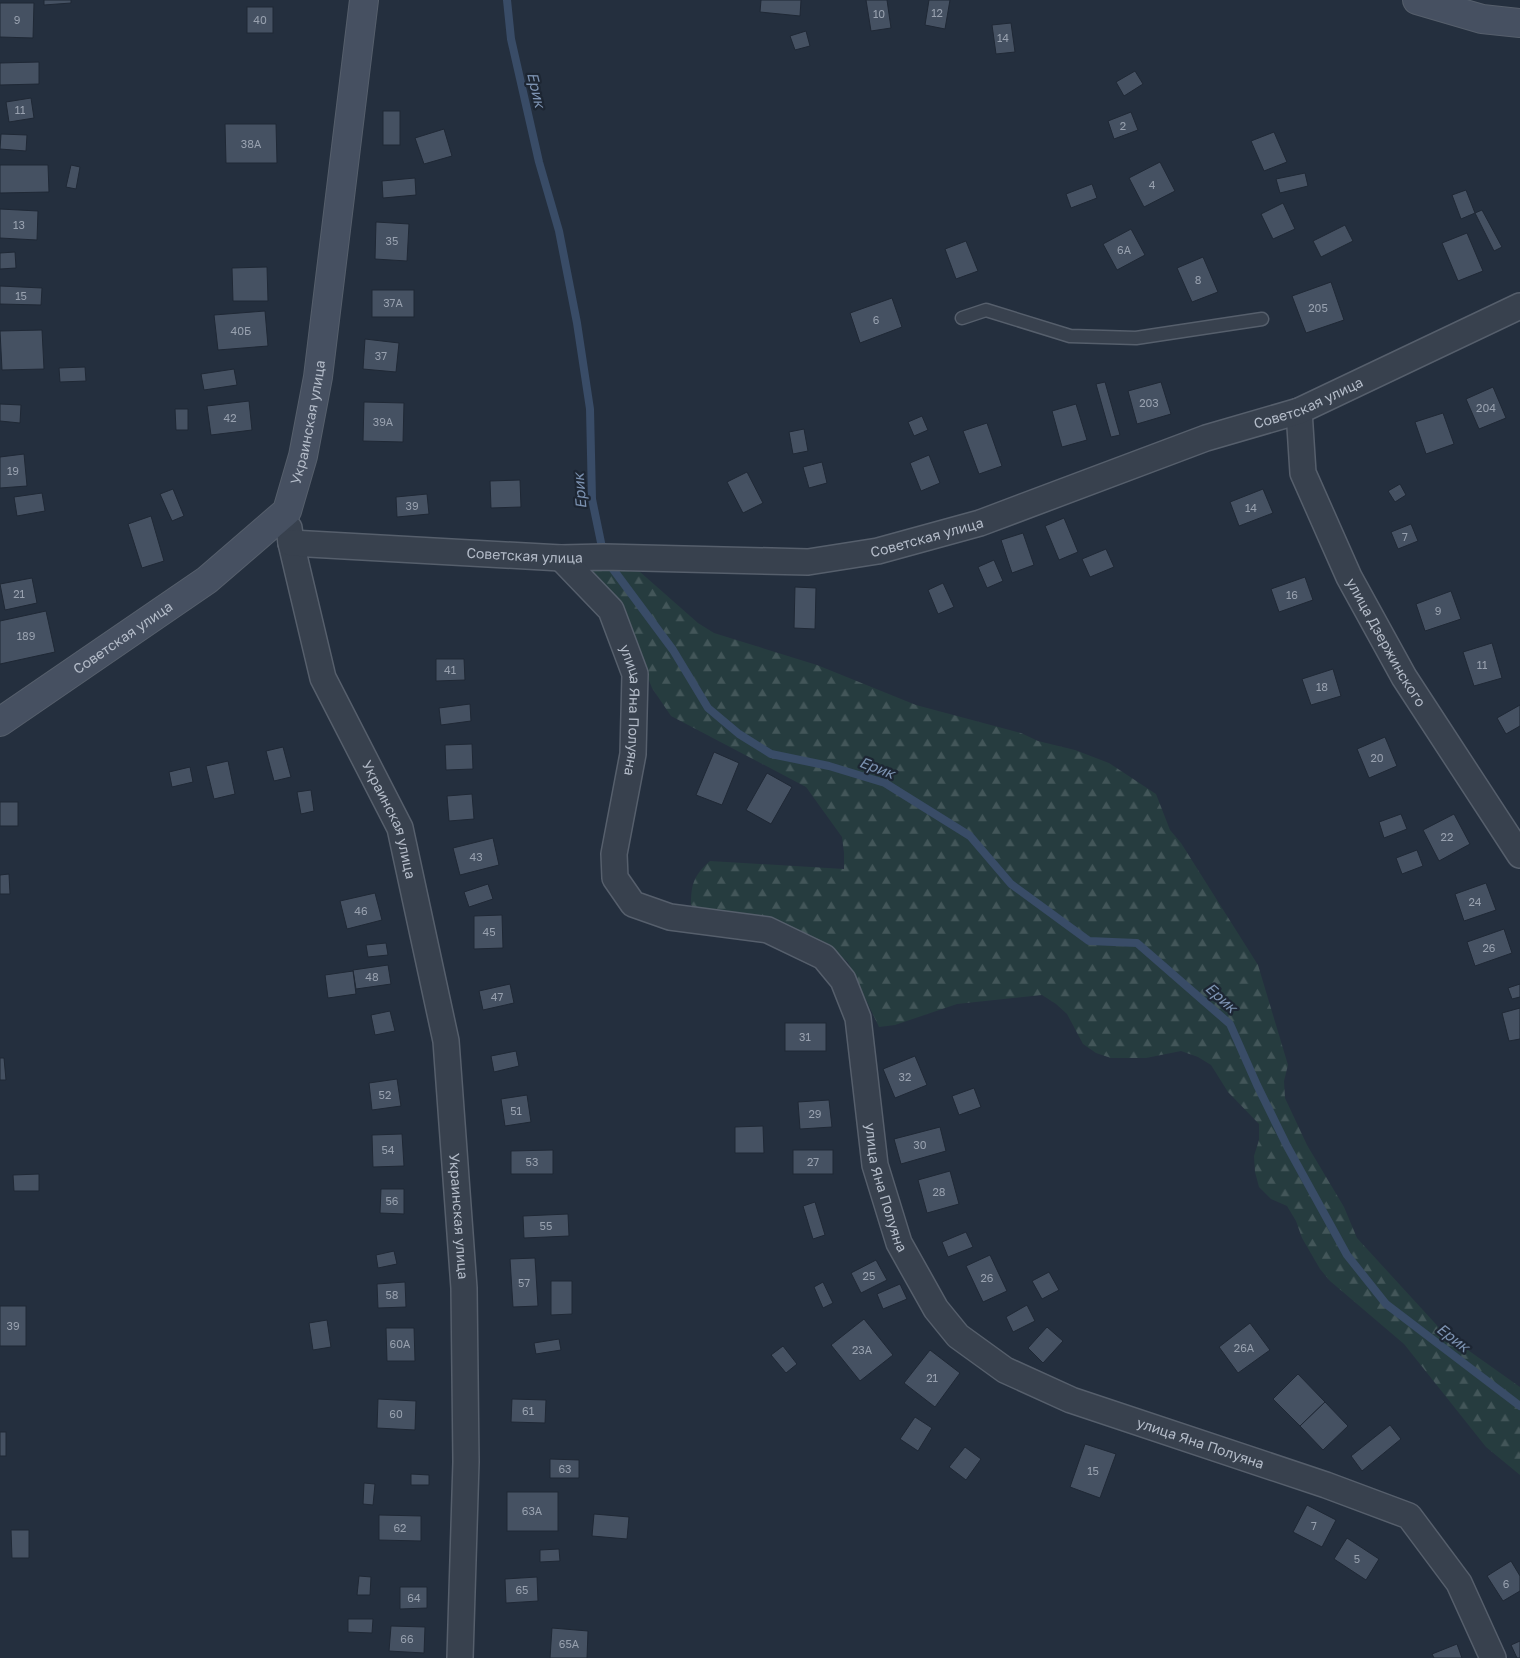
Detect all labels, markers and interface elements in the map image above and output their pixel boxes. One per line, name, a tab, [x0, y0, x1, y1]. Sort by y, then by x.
house number: 12	[931, 6, 943, 19]
house number: 10	[873, 7, 885, 20]
house number: 9	[14, 13, 20, 26]
house number: 40	[253, 13, 267, 26]
house number: 14	[997, 31, 1009, 44]
water label: Ерик	[524, 70, 550, 112]
house number: 11	[15, 103, 25, 116]
house number: 2	[1120, 119, 1126, 132]
house number: 38А	[241, 137, 262, 150]
house number: 4	[1149, 178, 1156, 191]
house number: 13	[13, 218, 25, 231]
house number: 35	[386, 234, 398, 247]
house number: 6А	[1117, 243, 1132, 256]
house number: 8	[1195, 273, 1202, 286]
house number: 15	[15, 289, 27, 302]
house number: 37А	[383, 296, 403, 309]
house number: 205	[1308, 301, 1328, 314]
house number: 6	[873, 313, 880, 326]
house number: 40Б	[231, 324, 251, 337]
house number: 37	[375, 349, 387, 362]
street label: Украинская улица	[286, 359, 328, 486]
street label: Советская улица	[1252, 373, 1366, 432]
house number: 203	[1139, 396, 1159, 409]
house number: 204	[1476, 401, 1496, 414]
house number: 42	[223, 411, 237, 424]
house number: 39А	[373, 415, 394, 428]
house number: 19	[7, 464, 19, 477]
water label: Ерик	[568, 470, 590, 510]
house number: 39	[405, 499, 419, 512]
house number: 14	[1245, 501, 1257, 514]
street label: Советская улица	[869, 513, 985, 560]
house number: 7	[1402, 530, 1408, 543]
street label: Советская улица	[466, 544, 583, 566]
street label: улица Дзержинского	[1343, 575, 1430, 710]
house number: 21	[13, 587, 25, 600]
house number: 16	[1286, 588, 1298, 601]
street label: Советская улица	[70, 597, 175, 677]
house number: 9	[1435, 604, 1441, 617]
house number: 189	[17, 629, 35, 642]
street label: улица Яна Полуяна	[617, 642, 644, 777]
house number: 11	[1477, 658, 1487, 671]
house number: 41	[444, 663, 456, 676]
house number: 18	[1316, 680, 1328, 693]
house number: 20	[1370, 751, 1384, 764]
water label: Ерик	[857, 752, 900, 783]
street label: Украинская улица	[359, 757, 420, 880]
house number: 22	[1441, 830, 1453, 843]
house number: 43	[469, 850, 483, 863]
house number: 24	[1468, 895, 1482, 908]
house number: 46	[354, 904, 368, 917]
house number: 45	[482, 925, 496, 938]
house number: 26	[1482, 941, 1496, 954]
house number: 48	[365, 970, 379, 983]
water label: Ерик	[1202, 978, 1243, 1018]
house number: 47	[491, 990, 503, 1003]
house number: 31	[799, 1030, 811, 1043]
house number: 32	[899, 1070, 911, 1083]
house number: 52	[379, 1088, 391, 1101]
house number: 51	[510, 1104, 522, 1117]
house number: 29	[808, 1107, 822, 1120]
street label: улица Яна Полуяна	[862, 1122, 911, 1255]
house number: 30	[913, 1138, 927, 1151]
house number: 54	[381, 1143, 395, 1156]
street label: Украинская улица	[446, 1152, 472, 1280]
house number: 53	[526, 1155, 538, 1168]
house number: 27	[807, 1155, 819, 1168]
house number: 28	[932, 1185, 946, 1198]
house number: 56	[385, 1194, 399, 1207]
house number: 55	[540, 1219, 552, 1232]
house number: 25	[863, 1269, 875, 1282]
house number: 26	[980, 1271, 994, 1284]
house number: 57	[518, 1276, 530, 1289]
house number: 58	[385, 1288, 399, 1301]
house number: 39	[6, 1319, 20, 1332]
water label: Ерик	[1434, 1319, 1475, 1357]
house number: 60А	[390, 1337, 411, 1350]
house number: 26А	[1234, 1341, 1255, 1354]
house number: 23А	[852, 1343, 873, 1356]
house number: 21	[926, 1371, 938, 1384]
house number: 61	[522, 1404, 534, 1417]
house number: 60	[389, 1407, 403, 1420]
street label: улица Яна Полуяна	[1135, 1414, 1267, 1472]
house number: 63	[558, 1462, 572, 1475]
house number: 15	[1087, 1464, 1099, 1477]
house number: 63А	[522, 1504, 543, 1517]
house number: 7	[1311, 1519, 1317, 1532]
house number: 62	[393, 1521, 407, 1534]
house number: 5	[1354, 1552, 1360, 1565]
house number: 6	[1503, 1577, 1510, 1590]
house number: 65	[515, 1583, 529, 1596]
house number: 64	[407, 1591, 421, 1604]
house number: 66	[400, 1632, 414, 1645]
house number: 65А	[559, 1637, 580, 1650]

